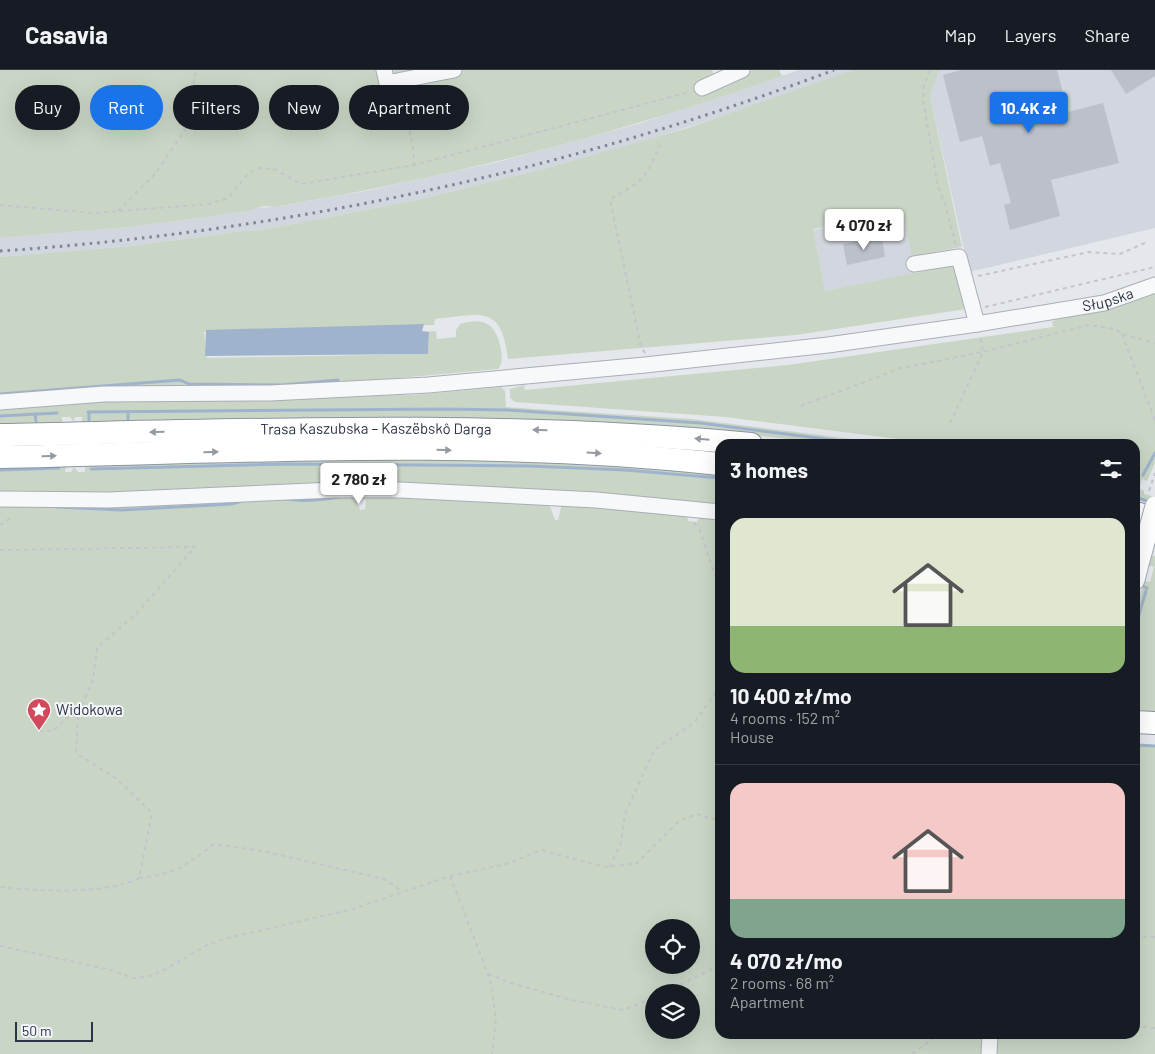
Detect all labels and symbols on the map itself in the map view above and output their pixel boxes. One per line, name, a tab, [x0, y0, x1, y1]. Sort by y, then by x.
pin: 10.4K zł	[977, 92, 1081, 134]
pin: 4 070 zł	[812, 208, 916, 251]
street label: Słupska	[1081, 283, 1135, 314]
street label: Trasa Kaszubska – Kaszëbskô Darga	[260, 419, 492, 438]
one-way arrow	[532, 426, 548, 434]
one-way arrow	[149, 428, 165, 436]
one-way arrow	[694, 435, 710, 443]
one-way arrow	[436, 446, 452, 454]
one-way arrow	[203, 448, 219, 456]
one-way arrow	[587, 450, 603, 458]
one-way arrow	[41, 452, 57, 460]
pin: 2 780 zł	[307, 462, 411, 505]
place icon: Widokowa	[26, 697, 52, 731]
place label: Widokowa	[56, 700, 123, 718]
scale bar	[15, 1019, 92, 1042]

